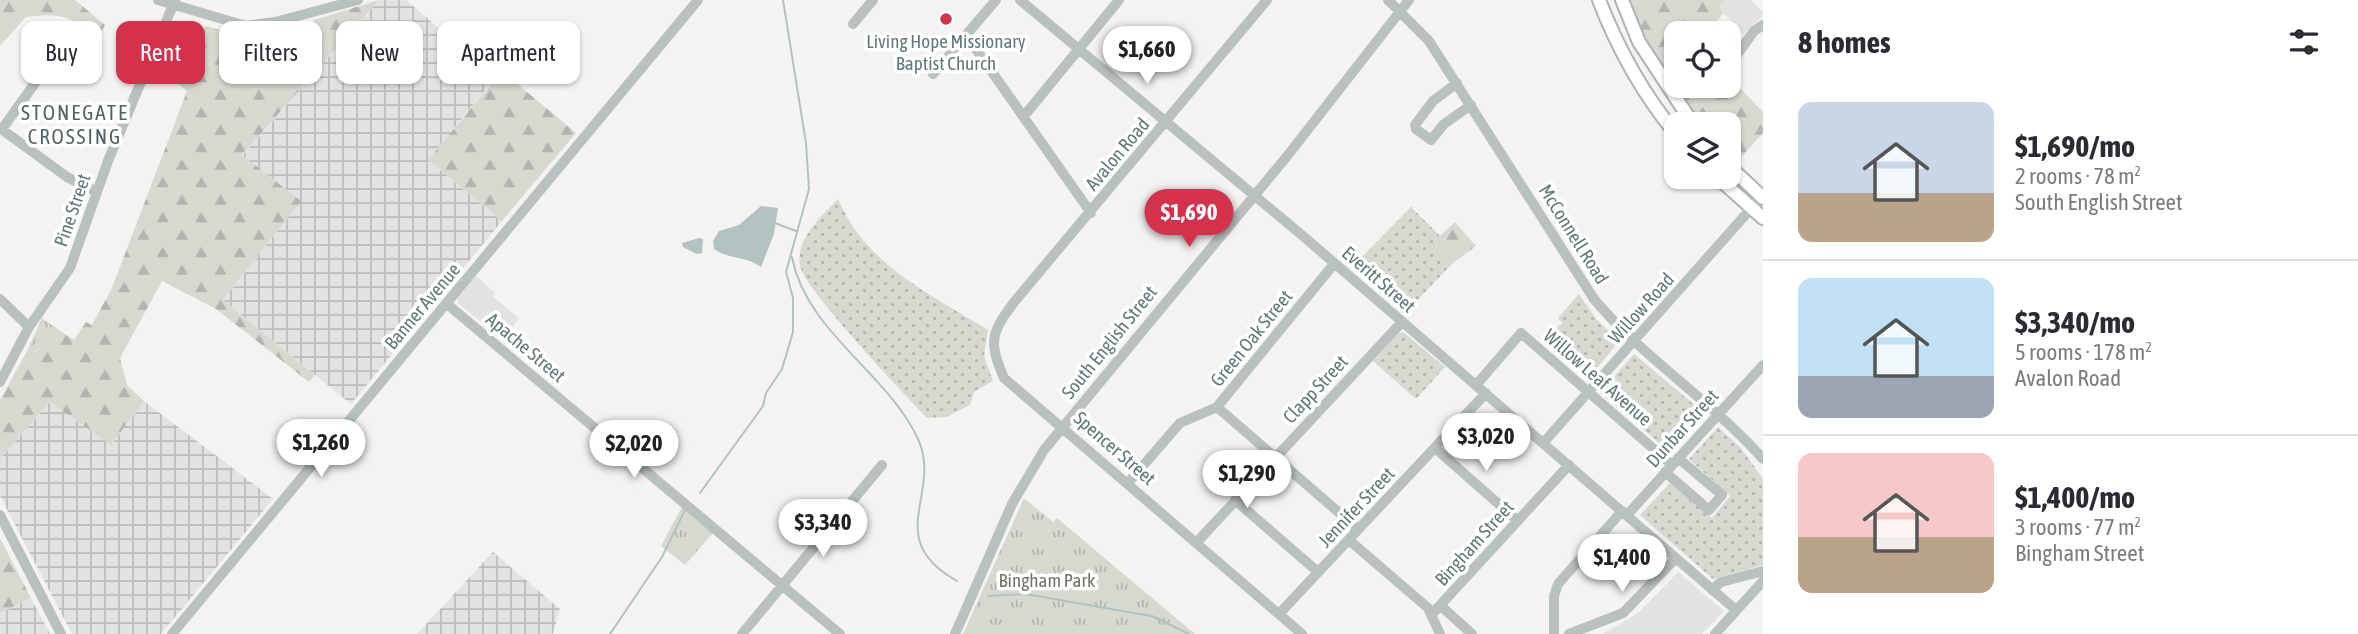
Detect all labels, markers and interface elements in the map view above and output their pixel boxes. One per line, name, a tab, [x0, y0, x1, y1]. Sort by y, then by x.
marker: Living Hope Missionary Baptist Church	[938, 11, 954, 27]
chip: Buy	[21, 21, 102, 84]
chip: Rent	[116, 21, 205, 84]
chip: Filters	[219, 21, 322, 84]
chip: New	[336, 21, 423, 84]
chip: Apartment	[437, 21, 580, 84]
map controls	[1664, 21, 1741, 189]
button: locate	[1664, 21, 1741, 98]
icon: filters	[2285, 23, 2323, 61]
text: 8 homes	[1798, 25, 1891, 59]
pin: $1,660	[1090, 27, 1204, 86]
place label: Living Hope Missionary Baptist Church	[866, 30, 1026, 74]
text: $1,660	[1119, 36, 1176, 62]
district label: STONEGATE CROSSING	[21, 100, 129, 148]
button: layers	[1664, 112, 1741, 189]
street label: Avalon Road	[1080, 113, 1154, 195]
text: $1,690/mo	[2015, 129, 2135, 163]
icon: home	[1854, 130, 1938, 214]
text: 2 rooms · 78 m²	[2015, 163, 2141, 189]
street label: Pine Street	[49, 171, 95, 249]
street label: McConnell Road	[1535, 180, 1613, 288]
text: South English Street	[2015, 189, 2183, 215]
pin: $1,690	[1132, 190, 1246, 249]
text: $1,690	[1161, 199, 1218, 225]
street label: Everitt Street	[1338, 241, 1420, 317]
street label: Banner Avenue	[380, 258, 464, 354]
street label: Willow Road	[1604, 268, 1678, 348]
street label: South English Street	[1057, 281, 1161, 403]
street label: Green Oak Street	[1206, 286, 1296, 390]
text: $3,340/mo	[2015, 305, 2135, 339]
icon: home	[1854, 306, 1938, 390]
street label: Apache Street	[482, 308, 570, 386]
street label: Willow Leaf Avenue	[1539, 324, 1657, 430]
text: 5 rooms · 178 m²	[2015, 339, 2152, 365]
street label: Clapp Street	[1278, 351, 1352, 427]
text: Avalon Road	[2015, 365, 2121, 391]
street label: Dunbar Street	[1641, 385, 1723, 471]
street label: Spencer Street	[1070, 407, 1160, 489]
pin: $3,020	[1429, 414, 1543, 473]
pin: $1,260	[264, 420, 378, 479]
pin: $2,020	[577, 420, 691, 480]
text: $3,020	[1458, 423, 1515, 449]
text: $1,260	[293, 429, 350, 455]
text: $2,020	[606, 430, 663, 456]
pin: $1,290	[1190, 450, 1304, 510]
text: $1,290	[1219, 460, 1276, 486]
street label: Jennifer Street	[1313, 462, 1399, 552]
text: $1,400/mo	[2015, 480, 2135, 514]
icon: home	[1854, 481, 1938, 565]
street label: Bingham Street	[1430, 496, 1518, 590]
pin: $3,340	[766, 500, 880, 559]
text: $3,340	[795, 509, 852, 535]
text: 3 rooms · 77 m²	[2015, 514, 2141, 540]
pin: $1,400	[1565, 534, 1679, 594]
text: Bingham Street	[2015, 540, 2144, 566]
text: $1,400	[1594, 544, 1651, 570]
park label: Bingham Park	[999, 569, 1096, 591]

